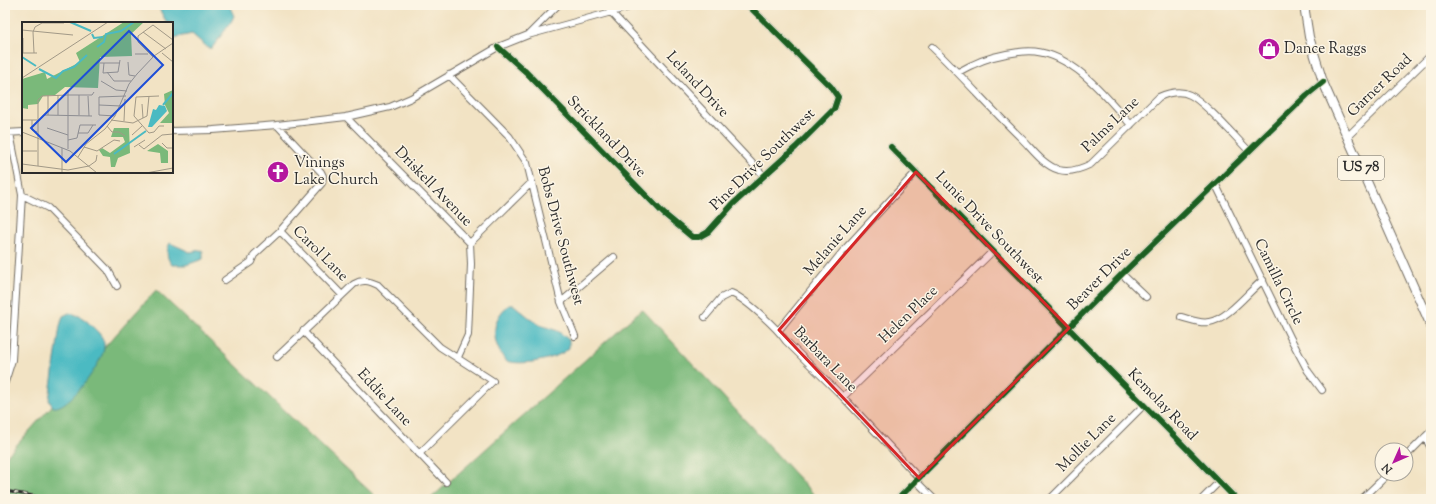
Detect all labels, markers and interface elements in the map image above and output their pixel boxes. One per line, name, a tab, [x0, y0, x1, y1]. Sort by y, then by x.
inset map	[22, 22, 173, 173]
shop icon: Dance Raggs	[1256, 36, 1282, 62]
place label: Dance Raggs	[1284, 39, 1367, 60]
street label: Leland Drive	[661, 47, 733, 123]
street label: Garner Road	[1343, 49, 1417, 122]
street label: Strickland Drive	[562, 91, 650, 183]
street label: Palms Lane	[1078, 92, 1144, 158]
street label: Pine Drive Southwest	[706, 104, 820, 216]
street label: Driskell Avenue	[389, 142, 477, 232]
place label: Vinings Lake Church	[294, 153, 379, 191]
road number: US 78	[1338, 156, 1384, 180]
church icon: Vinings Lake Church	[265, 159, 291, 185]
street label: Bobs Drive Southwest	[531, 164, 589, 308]
street label: Lunie Drive Southwest	[930, 167, 1048, 289]
street label: Melanie Lane	[800, 201, 872, 281]
street label: Carol Lane	[287, 221, 353, 287]
street label: Camilla Circle	[1248, 235, 1308, 329]
street label: Beaver Drive	[1063, 242, 1137, 316]
street label: Helen Place	[875, 281, 943, 349]
street label: Barbara Lane	[788, 323, 862, 397]
street label: Kemolay Road	[1122, 364, 1202, 446]
street label: Eddie Lane	[352, 365, 416, 431]
street label: Mollie Lane	[1053, 409, 1121, 477]
north arrow	[1374, 442, 1414, 482]
text: N	[1379, 459, 1397, 478]

